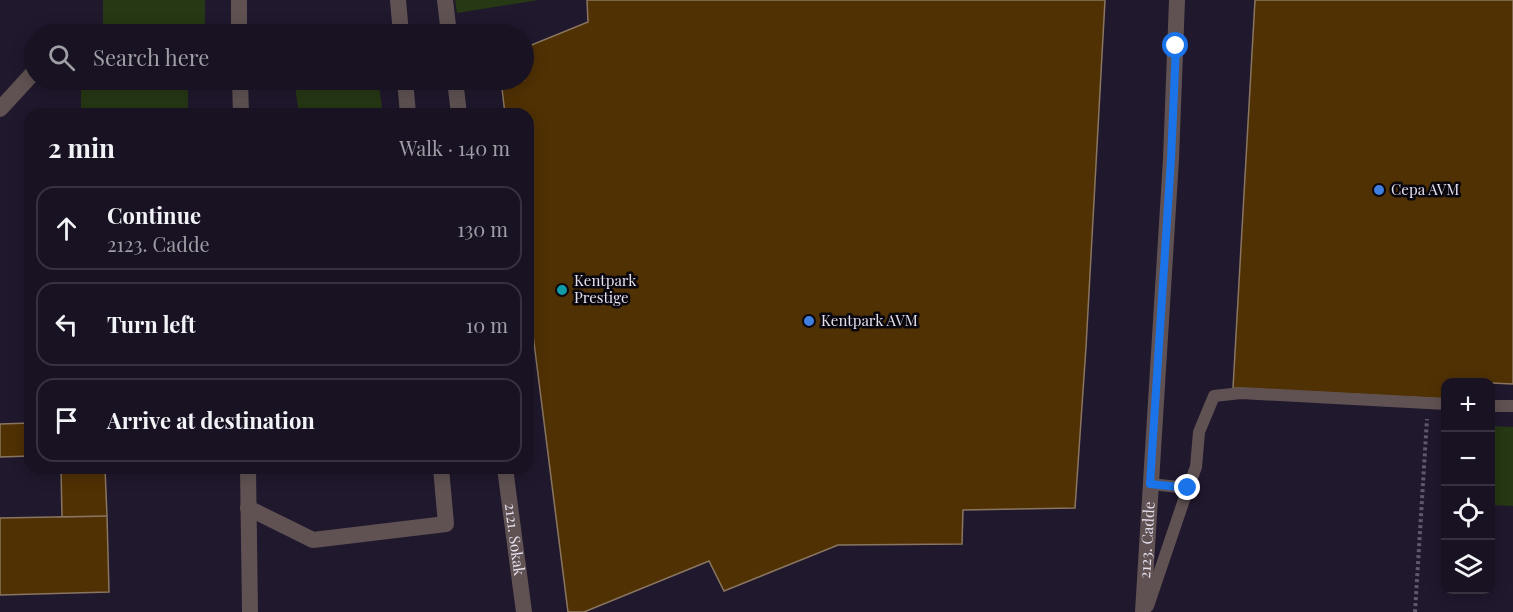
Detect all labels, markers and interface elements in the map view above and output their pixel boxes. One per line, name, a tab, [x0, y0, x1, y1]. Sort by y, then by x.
search box	[24, 24, 534, 90]
route start	[1162, 32, 1188, 58]
icon: search	[45, 41, 78, 74]
text: Search here	[93, 42, 209, 72]
text: 2 min	[48, 130, 115, 165]
text: Walk · 140 m	[399, 134, 510, 161]
place label: Cepa AVM	[1391, 179, 1459, 199]
marker: Cepa AVM	[1372, 183, 1386, 197]
text: Continue	[107, 200, 201, 230]
icon: ahead	[50, 212, 83, 245]
text: 130 m	[457, 215, 508, 242]
text: 2123. Cadde	[107, 230, 210, 257]
place label: Kentpark Prestige	[574, 270, 637, 307]
marker: Kentpark Prestige	[555, 283, 569, 297]
icon: left	[50, 308, 83, 341]
text: Turn left	[107, 309, 196, 339]
place label: Kentpark AVM	[821, 310, 918, 330]
text: 10 m	[466, 311, 508, 338]
marker: Kentpark AVM	[802, 314, 816, 328]
map controls	[1441, 378, 1495, 594]
button: +	[1441, 378, 1495, 432]
icon: arrive	[50, 404, 83, 437]
text: Arrive at destination	[107, 405, 315, 435]
button: −	[1441, 432, 1495, 486]
route end	[1174, 474, 1200, 500]
button: locate	[1441, 486, 1495, 540]
street label: 2123. Cadde	[1134, 501, 1159, 579]
street label: 2121. Sokak	[501, 502, 530, 578]
button: layers	[1441, 540, 1495, 594]

